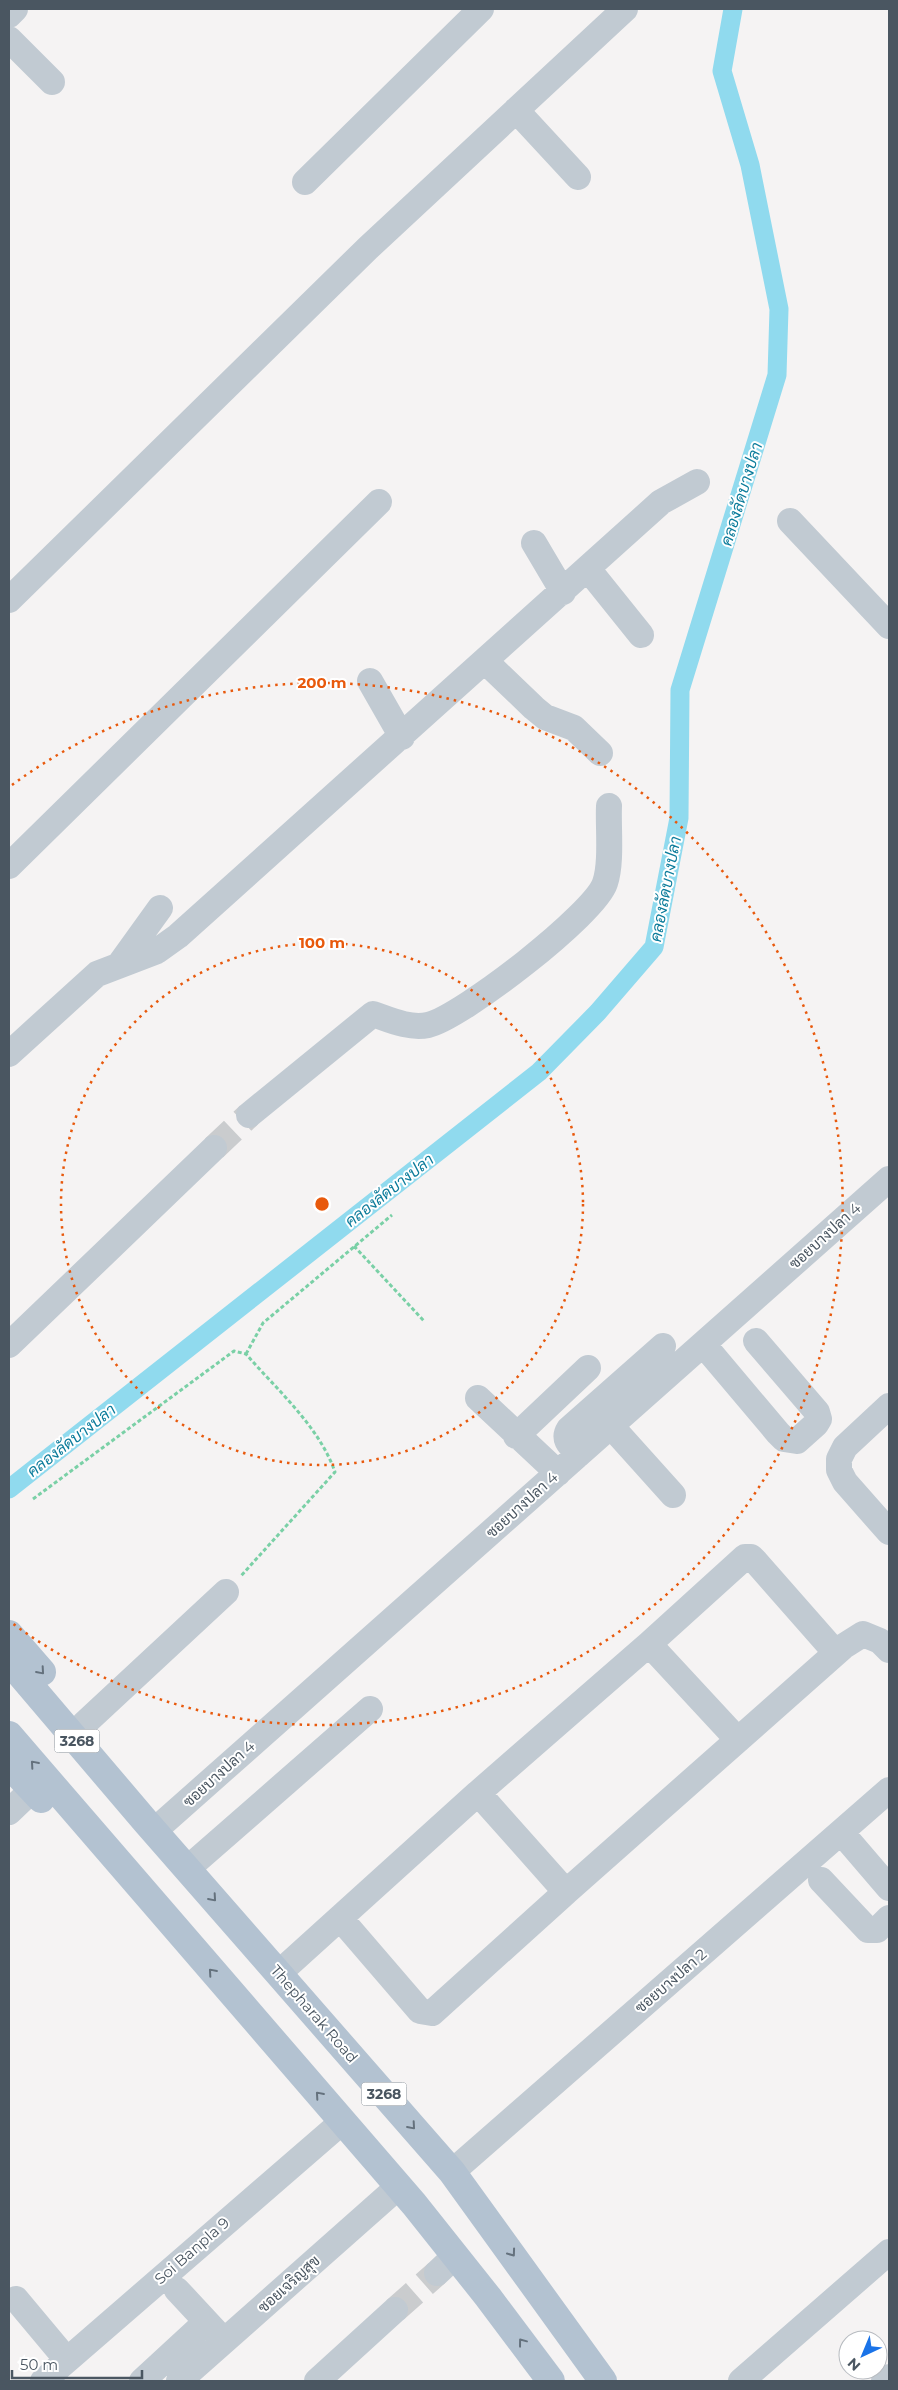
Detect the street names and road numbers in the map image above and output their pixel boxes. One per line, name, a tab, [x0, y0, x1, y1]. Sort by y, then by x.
street label: ซอยบางปลา 4	[785, 1198, 865, 1273]
street label: ซอยบางปลา 4	[482, 1467, 562, 1542]
road number: 3268	[54, 1730, 100, 1752]
street label: ซอยบางปลา 4	[179, 1736, 259, 1811]
street label: ซอยบางปลา 2	[631, 1944, 710, 2017]
street label: Thepharak Road	[267, 1961, 362, 2066]
road number: 3268	[362, 2082, 406, 2106]
street label: Soi Banpla 9	[150, 2213, 233, 2288]
street label: ซอยเจริญสุข	[254, 2251, 325, 2318]

